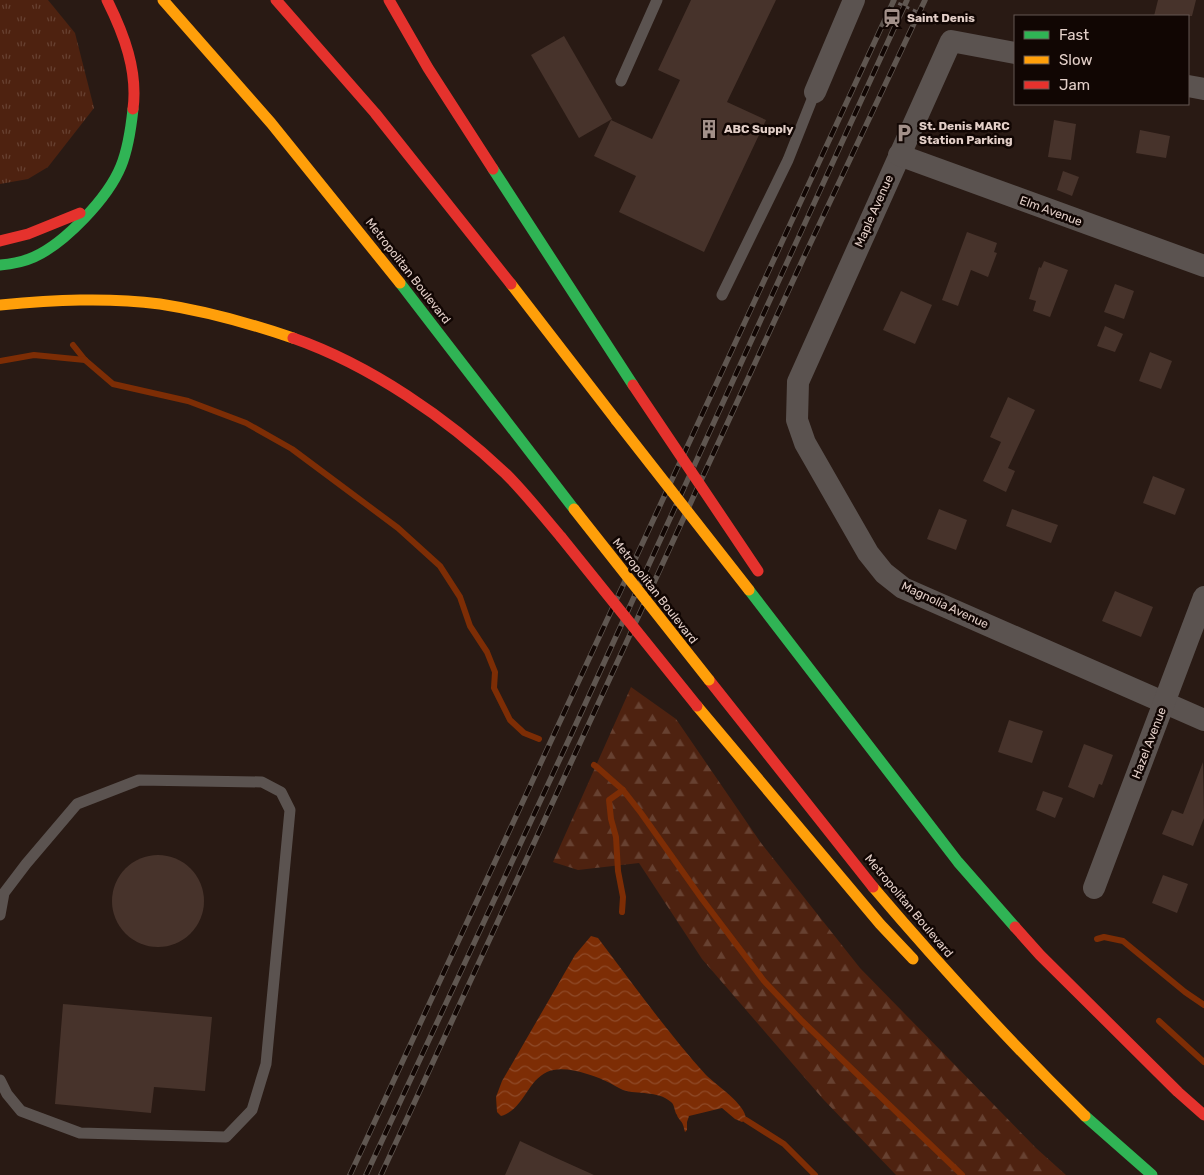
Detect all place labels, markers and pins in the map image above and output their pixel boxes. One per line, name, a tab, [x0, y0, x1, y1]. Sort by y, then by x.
station icon: Saint Denis	[881, 7, 903, 29]
place label: Saint Denis	[907, 11, 975, 25]
building icon: ABC Supply	[698, 118, 720, 140]
place label: St. Denis MARC Station Parking	[919, 119, 1013, 147]
place label: ABC Supply	[724, 122, 793, 136]
parking icon: St. Denis MARC Station Parking	[893, 122, 915, 144]

